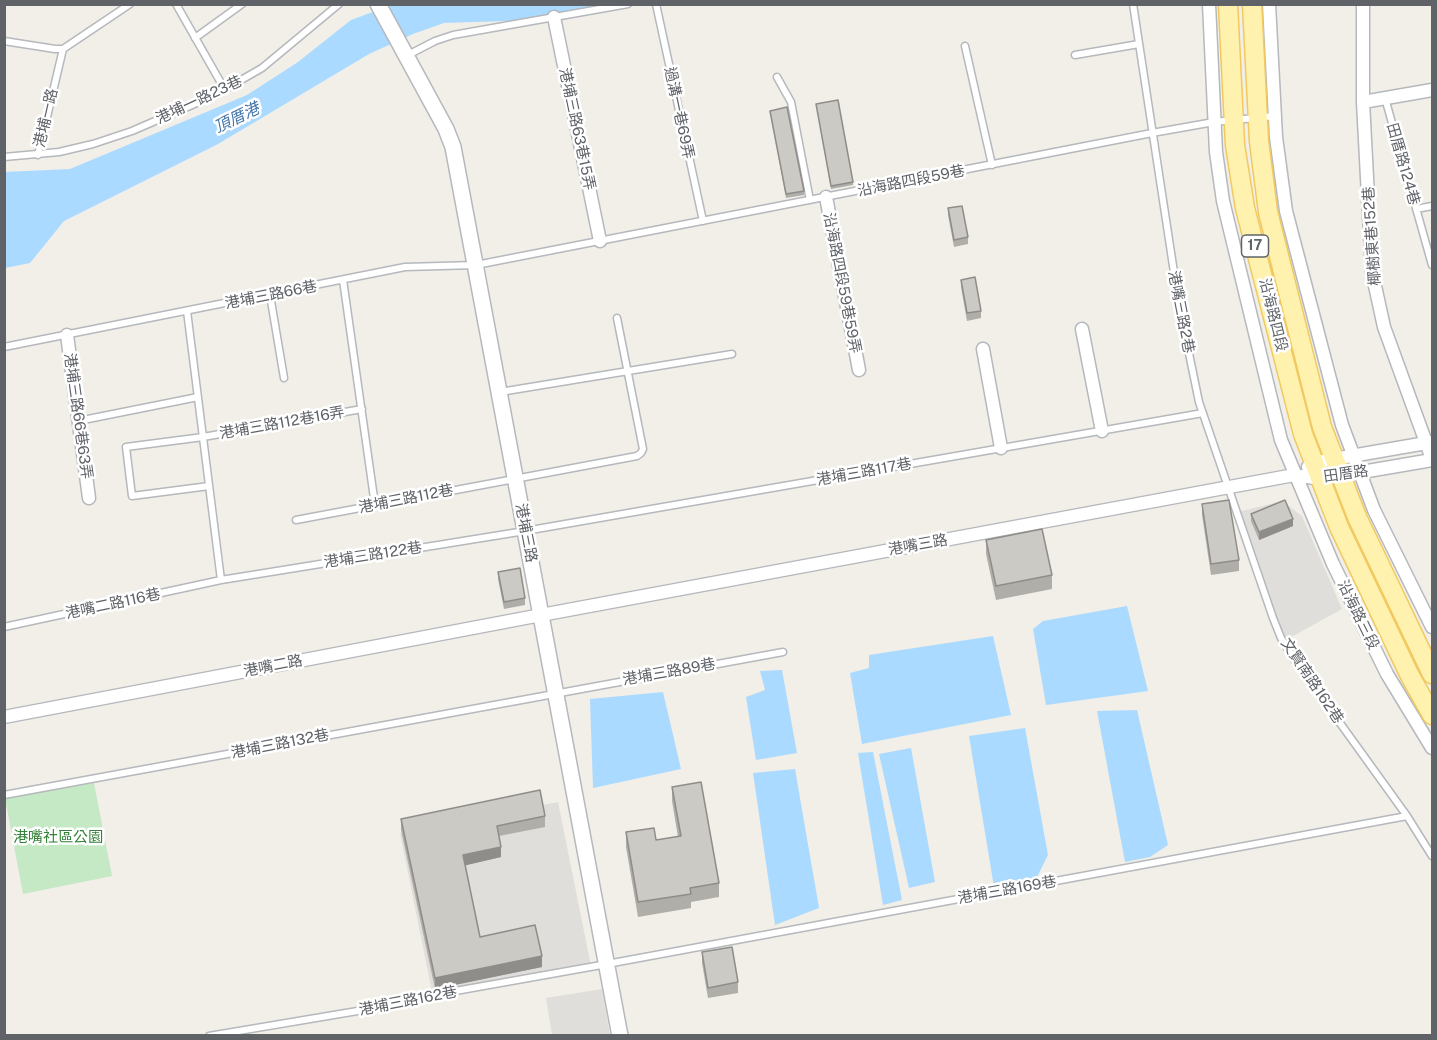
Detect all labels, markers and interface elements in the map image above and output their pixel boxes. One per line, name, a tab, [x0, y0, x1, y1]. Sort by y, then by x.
street label: 過溝一巷69弄	[660, 65, 698, 161]
street label: 港埔三路63巷15弄	[555, 66, 599, 192]
street label: 港埔一路23巷	[153, 72, 245, 128]
street label: 港埔一路	[30, 87, 62, 149]
water label: 頂厝港	[211, 99, 263, 137]
street label: 田厝路124巷	[1383, 121, 1423, 207]
street label: 沿海路四段59巷	[856, 162, 966, 200]
street label: 椰樹東巷152巷	[1360, 186, 1384, 286]
street label: 沿海路四段59巷59弄	[820, 211, 864, 355]
road number: 17	[1242, 235, 1268, 257]
street label: 港嘴三路2巷	[1164, 269, 1198, 355]
street label: 沿海路四段	[1255, 276, 1291, 354]
street label: 港埔三路66巷	[223, 277, 319, 313]
street label: 港埔三路66巷63弄	[60, 352, 96, 480]
street label: 港埔三路112巷16弄	[218, 403, 346, 443]
street label: 港埔三路117巷	[815, 455, 913, 489]
street label: 田厝路	[1322, 462, 1370, 486]
street label: 港埔三路112巷	[357, 481, 455, 517]
street label: 港埔三路	[511, 502, 541, 564]
street label: 港嘴三路	[887, 531, 949, 559]
street label: 港埔三路122巷	[323, 538, 423, 572]
street label: 沿海路三段	[1333, 577, 1383, 653]
street label: 港嘴二路116巷	[64, 585, 162, 623]
street label: 文賢南路162巷	[1277, 635, 1347, 727]
street label: 港嘴二路	[242, 651, 304, 681]
street label: 港埔三路89巷	[621, 655, 717, 689]
street label: 港埔三路132巷	[229, 726, 331, 762]
park label: 港嘴社區公園	[13, 828, 103, 846]
street label: 港埔三路169巷	[956, 872, 1058, 908]
street label: 港埔三路162巷	[358, 983, 458, 1019]

